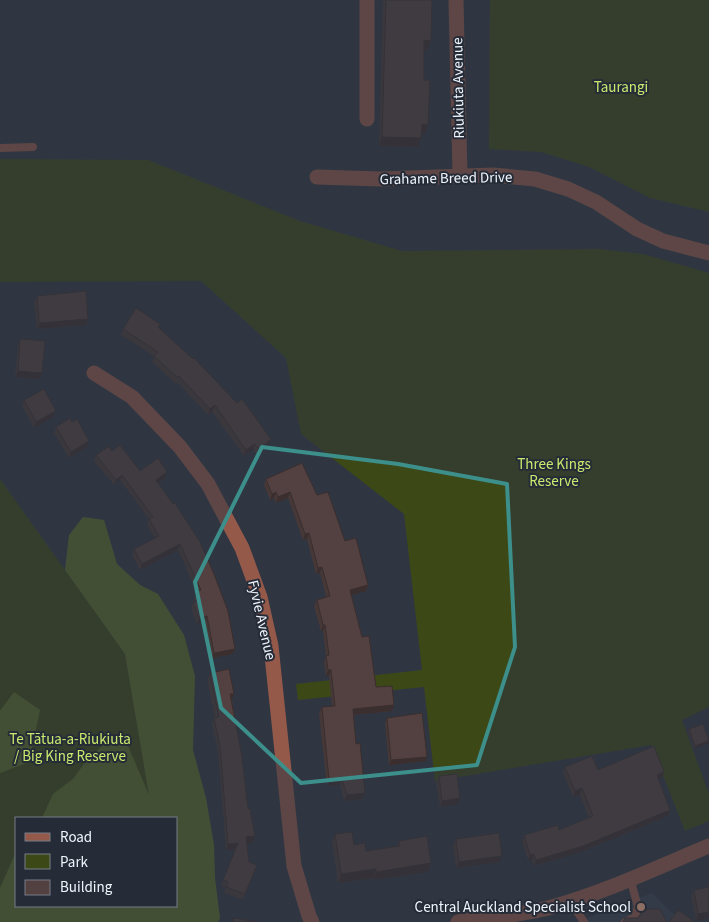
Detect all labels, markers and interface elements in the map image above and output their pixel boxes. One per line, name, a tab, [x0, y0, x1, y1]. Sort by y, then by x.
street label: Riukiuta Avenue	[447, 37, 470, 139]
park label: Taurangi	[594, 77, 648, 98]
street label: Grahame Breed Drive	[379, 167, 513, 190]
park label: Three Kings Reserve	[517, 454, 591, 492]
street label: Fyvie Avenue	[242, 578, 281, 662]
park label: Te Tātua-a-Riukiuta / Big King Reserve	[9, 729, 131, 767]
legend	[15, 817, 178, 907]
text: Road	[60, 827, 92, 848]
text: Park	[60, 852, 89, 873]
text: Building	[60, 877, 113, 898]
place label: Central Auckland Specialist School	[415, 897, 631, 918]
marker: Central Auckland Specialist School	[635, 901, 647, 913]

